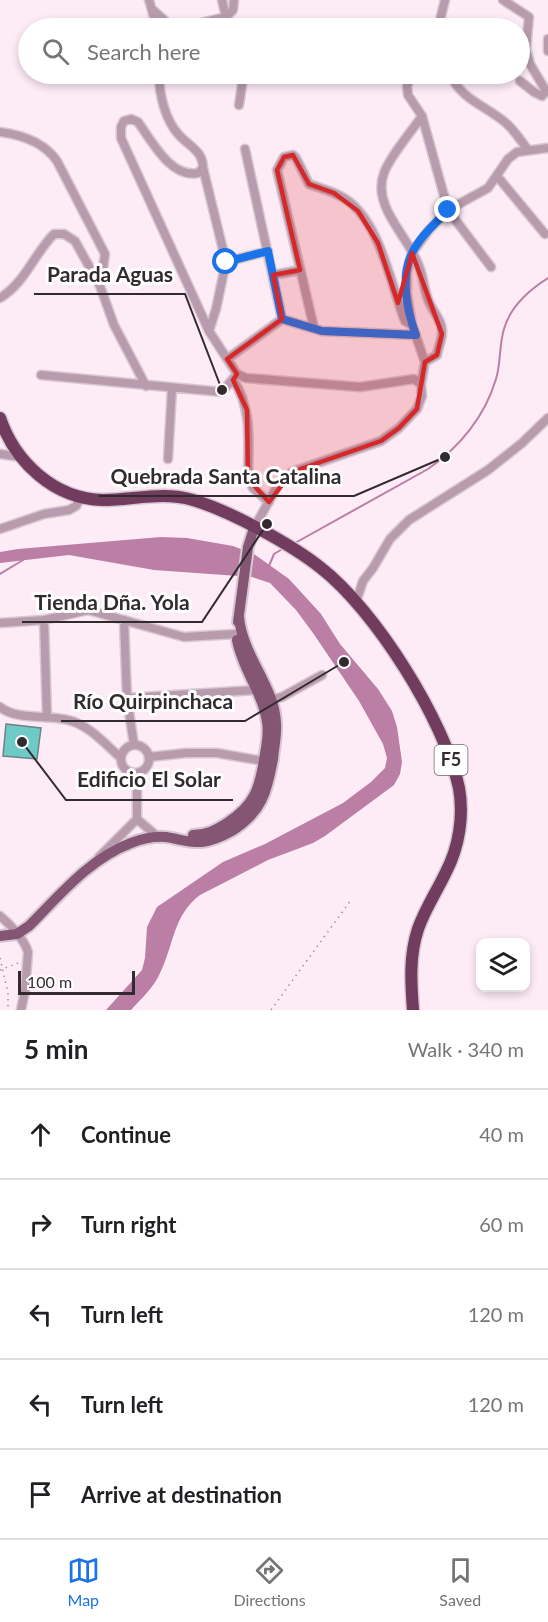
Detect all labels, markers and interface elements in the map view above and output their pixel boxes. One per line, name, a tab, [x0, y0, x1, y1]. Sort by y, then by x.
search box	[18, 18, 530, 84]
icon: search	[39, 35, 72, 68]
text: Search here	[87, 38, 200, 65]
route end	[434, 196, 460, 222]
route start	[212, 248, 238, 274]
callout: Parada Aguas	[34, 255, 185, 294]
text: Parada Aguas	[47, 261, 173, 286]
callout: Quebrada Santa Catalina	[99, 457, 354, 496]
text: Quebrada Santa Catalina	[110, 463, 342, 488]
callout: Tienda Dña. Yola	[22, 583, 202, 622]
text: Tienda Dña. Yola	[34, 589, 190, 614]
callout: Río Quirpinchaca	[61, 682, 245, 721]
text: Río Quirpinchaca	[73, 688, 233, 713]
road number: F5	[434, 745, 468, 775]
callout: Edificio El Solar	[66, 761, 233, 800]
text: Edificio El Solar	[77, 766, 221, 791]
map controls	[476, 938, 530, 992]
button: layers	[476, 938, 530, 992]
scale bar	[18, 968, 135, 995]
text: 100 m	[27, 972, 72, 991]
text: 5 min	[24, 1033, 88, 1065]
text: Walk · 340 m	[408, 1037, 524, 1061]
icon: ahead	[24, 1118, 57, 1151]
text: Continue	[81, 1121, 171, 1148]
text: 40 m	[479, 1122, 524, 1146]
icon: right	[24, 1208, 57, 1241]
text: Turn right	[81, 1211, 176, 1238]
text: 60 m	[479, 1212, 524, 1236]
icon: left	[24, 1298, 57, 1331]
text: Turn left	[81, 1301, 163, 1328]
text: 120 m	[468, 1302, 524, 1326]
icon: left	[24, 1388, 57, 1421]
text: Turn left	[81, 1391, 163, 1418]
text: 120 m	[468, 1392, 524, 1416]
icon: arrive	[24, 1478, 57, 1511]
text: Arrive at destination	[81, 1481, 282, 1508]
tab: Map	[67, 1554, 100, 1609]
tab: Directions	[233, 1554, 306, 1609]
tab: Saved	[439, 1554, 481, 1609]

